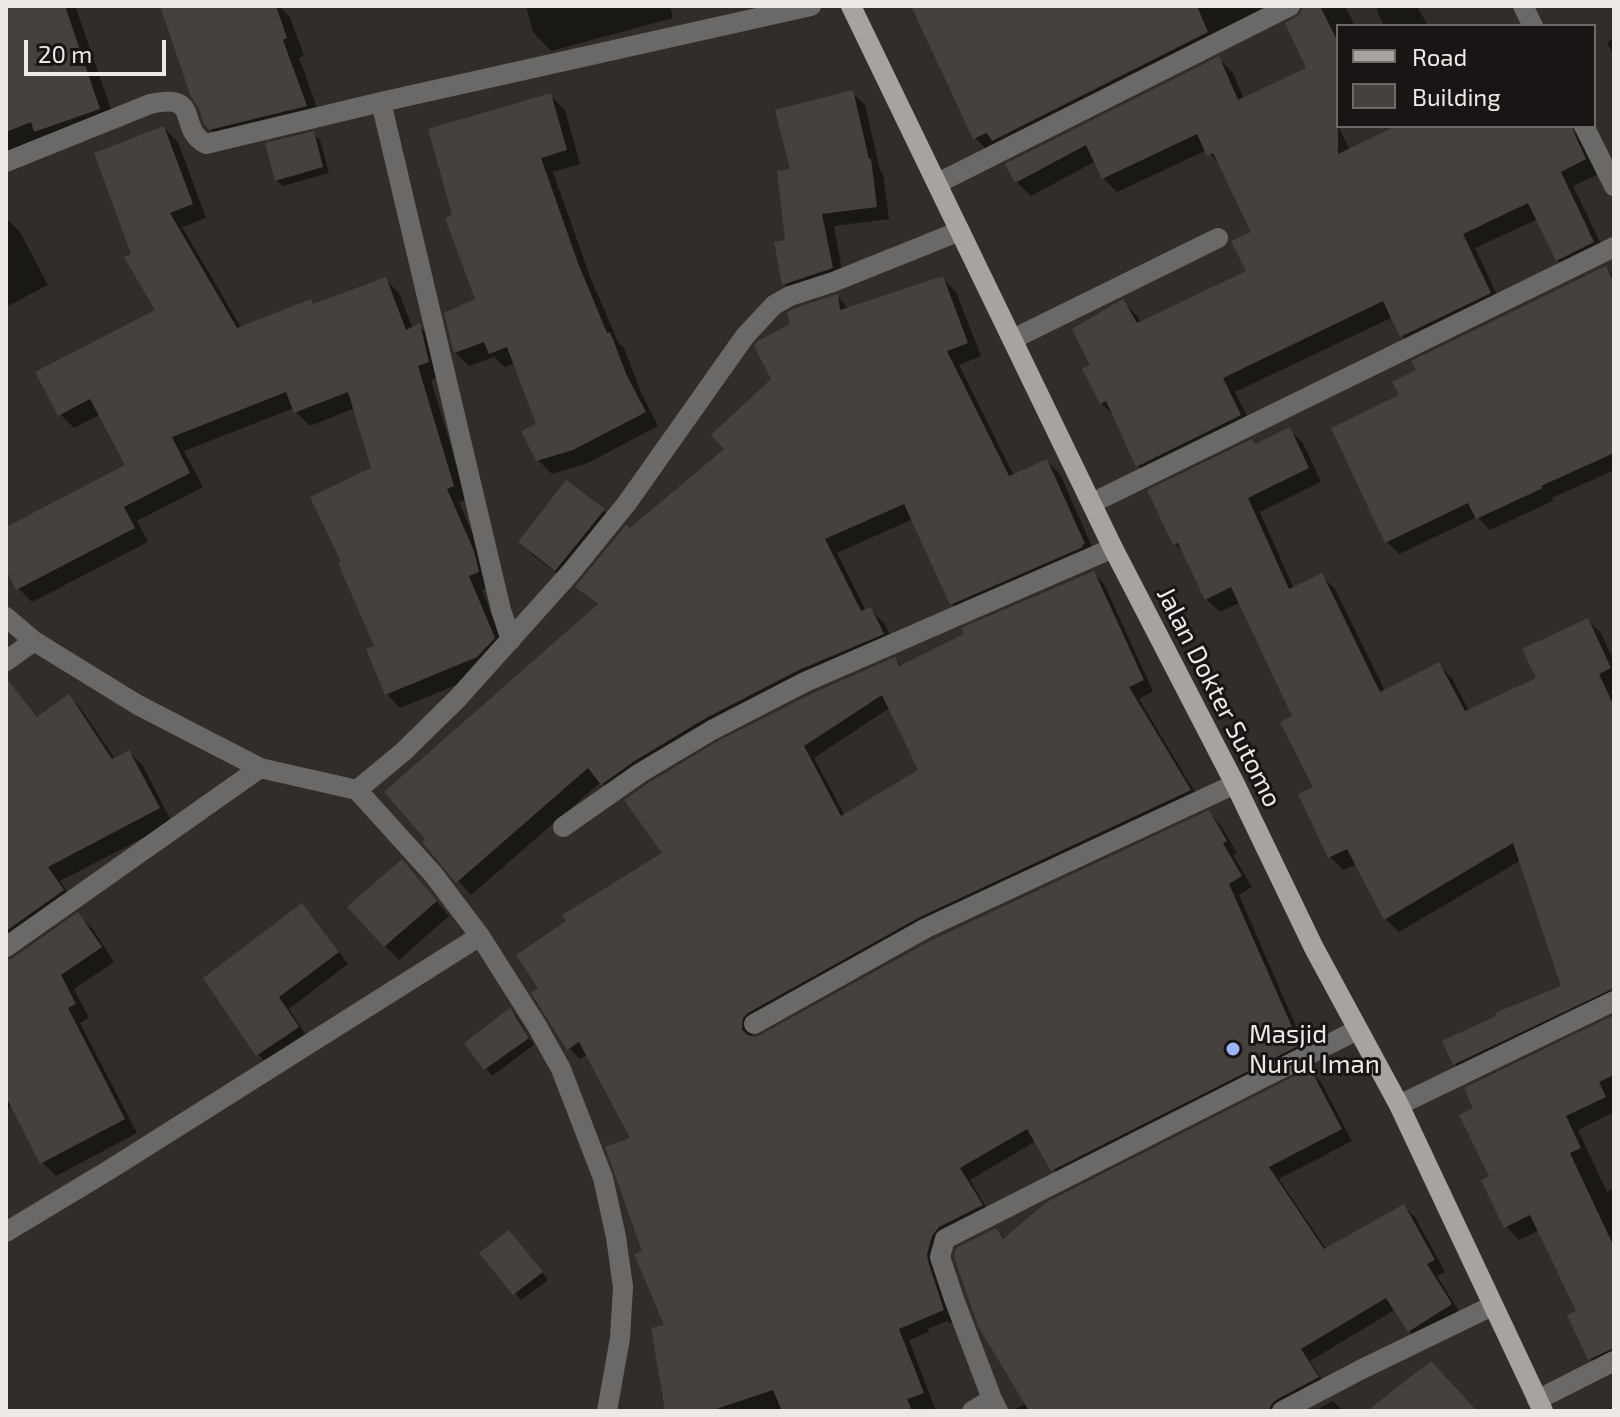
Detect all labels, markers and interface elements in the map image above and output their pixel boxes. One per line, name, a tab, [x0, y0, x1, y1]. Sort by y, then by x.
scale bar	[28, 24, 170, 74]
legend	[1336, 24, 1596, 128]
text: 20 m	[38, 39, 92, 68]
text: Road	[1412, 42, 1467, 71]
text: Building	[1412, 82, 1501, 111]
street label: Jalan Dokter Sutomo	[1150, 582, 1288, 812]
place label: Masjid Nurul Iman	[1249, 1018, 1380, 1080]
marker: Masjid Nurul Iman	[1224, 1040, 1242, 1058]

